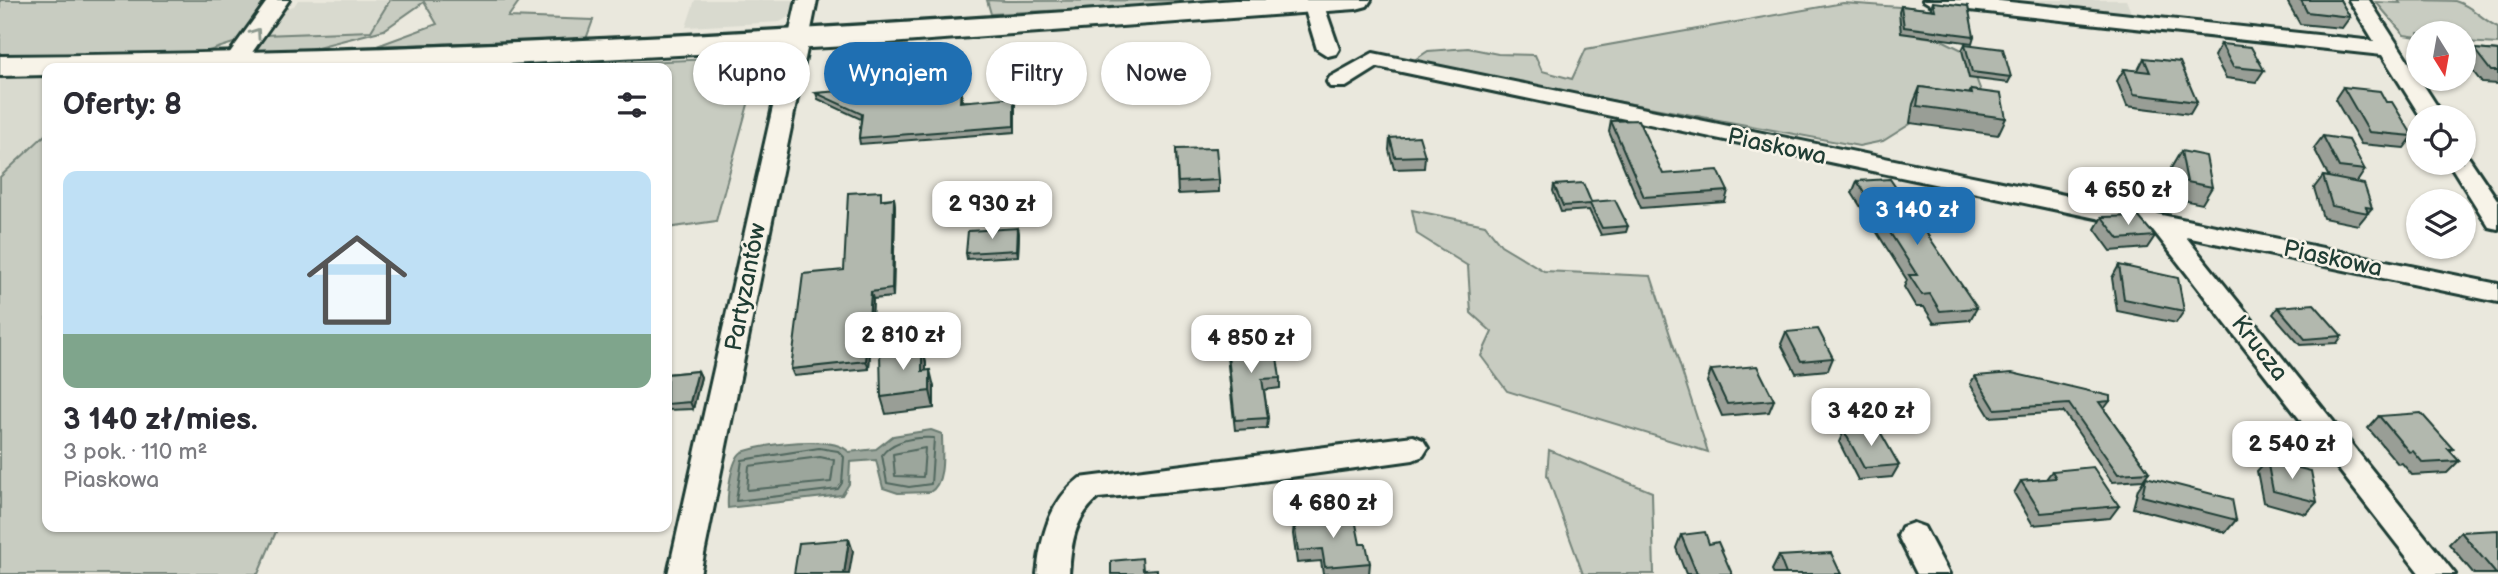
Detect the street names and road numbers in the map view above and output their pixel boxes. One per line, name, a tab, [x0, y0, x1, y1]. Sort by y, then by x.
street label: Piaskowa	[1725, 122, 1829, 171]
street label: Partyzantów	[719, 221, 772, 353]
street label: Piaskowa	[2281, 234, 2385, 283]
street label: Krucza	[2225, 310, 2294, 387]

